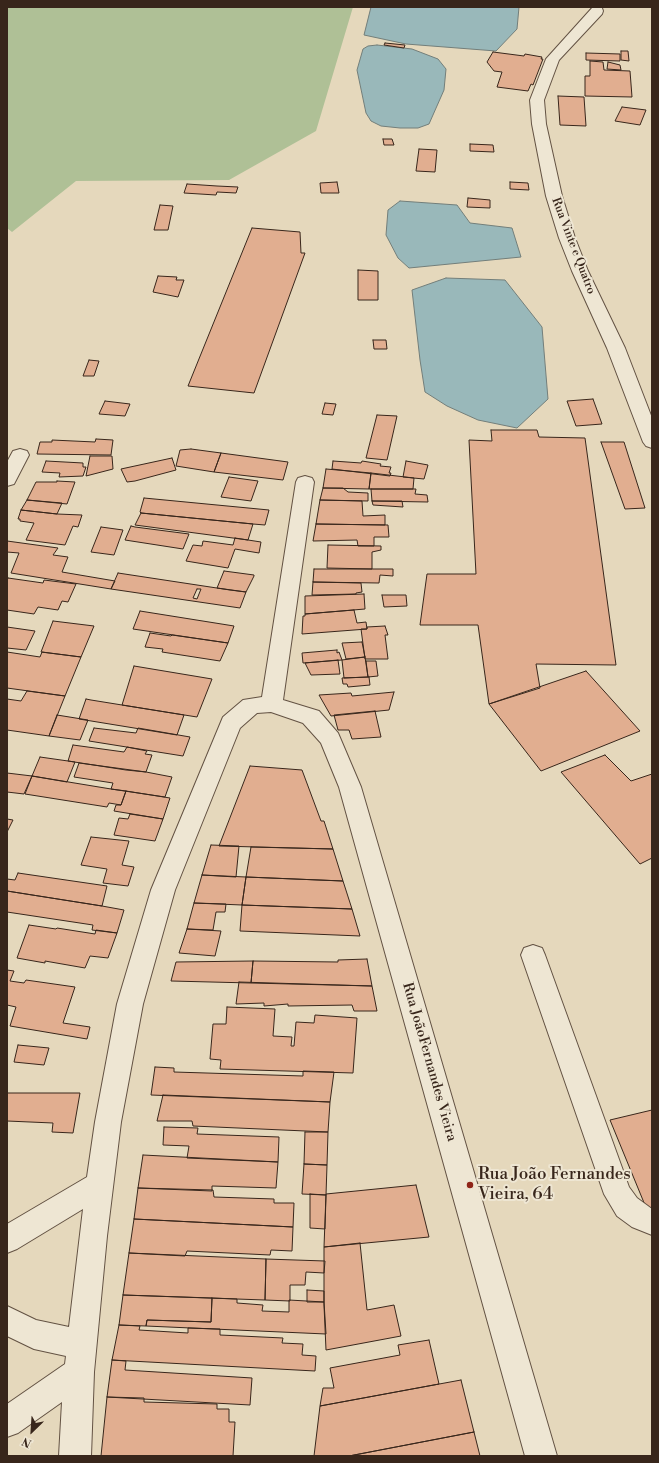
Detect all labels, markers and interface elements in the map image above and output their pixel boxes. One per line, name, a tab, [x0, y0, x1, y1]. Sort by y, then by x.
street label: Rua Vinte e Quatro	[548, 196, 598, 296]
street label: Rua JoãoFernandes Vieira	[398, 981, 460, 1143]
place label: Rua João Fernandes Vieira, 64	[478, 1165, 631, 1205]
marker: Rua João Fernandes Vieira, 64	[465, 1180, 475, 1190]
north arrow	[12, 1411, 52, 1451]
text: N	[20, 1434, 34, 1450]

